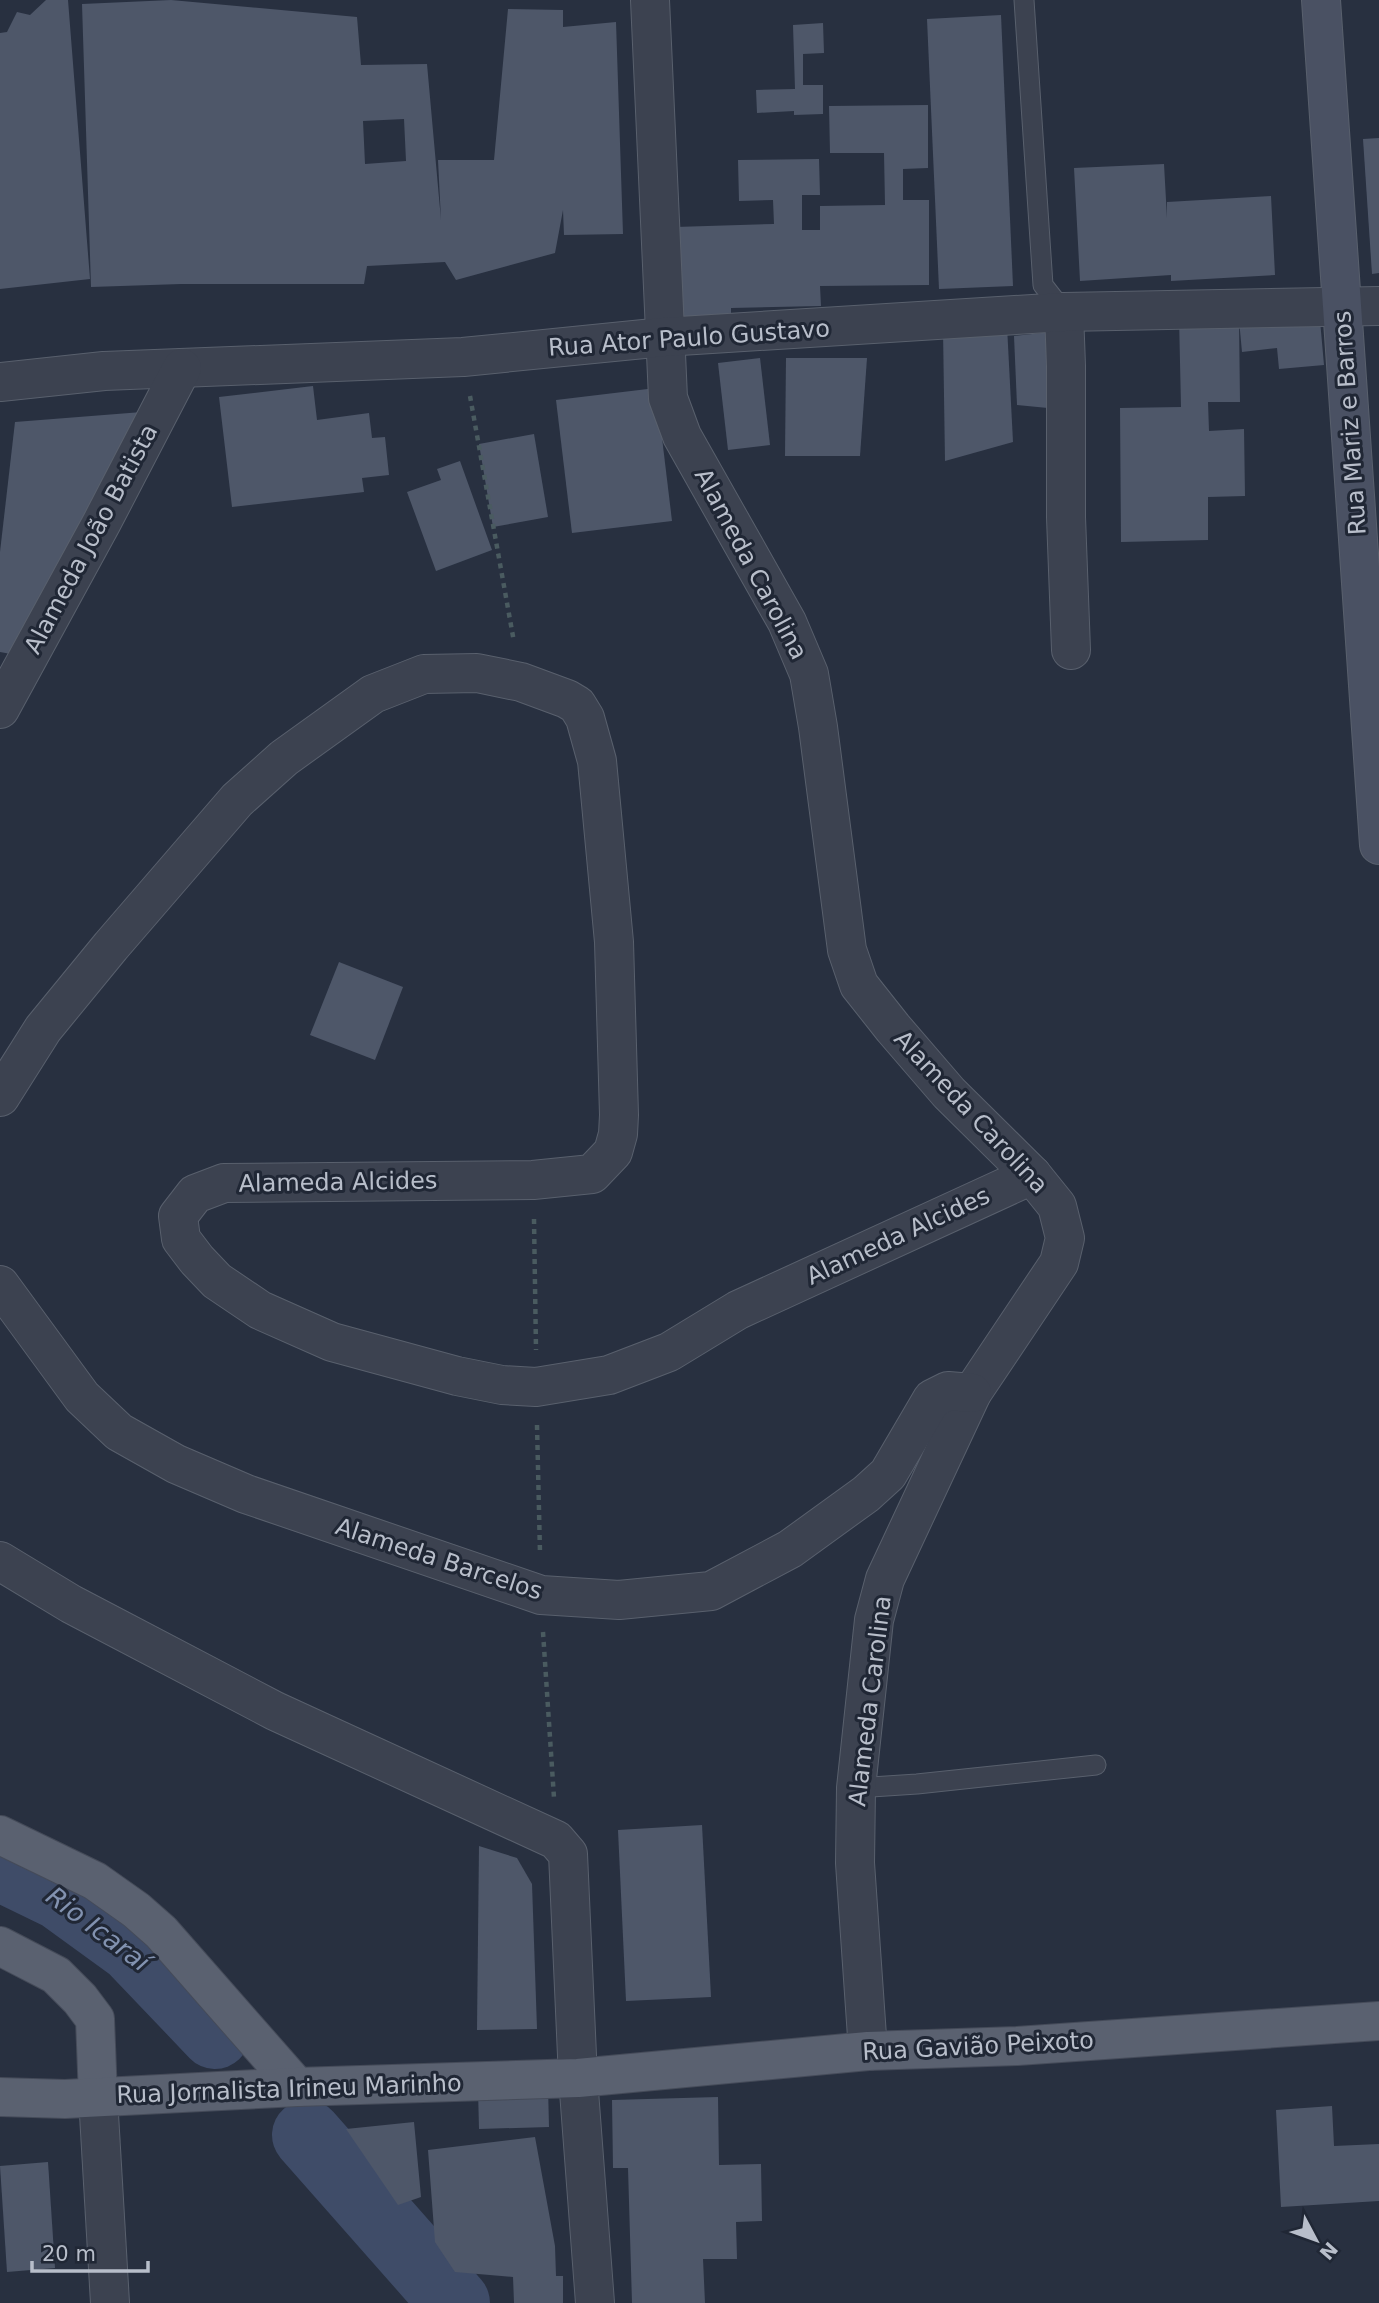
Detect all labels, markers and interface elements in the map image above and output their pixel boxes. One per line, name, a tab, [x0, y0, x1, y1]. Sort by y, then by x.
street label: Rua Mariz e Barros	[1328, 310, 1372, 536]
street label: Rua Ator Paulo Gustavo	[547, 314, 831, 362]
street label: Alameda João Batista	[19, 419, 163, 659]
street label: Alameda Carolina	[689, 464, 813, 664]
street label: Alameda Carolina	[888, 1025, 1054, 1199]
street label: Alameda Alcides	[238, 1166, 438, 1198]
street label: Alameda Alcides	[802, 1181, 994, 1291]
street label: Alameda Barcelos	[332, 1512, 546, 1606]
street label: Alameda Carolina	[843, 1594, 897, 1808]
water label: Rio Icaraí	[41, 1881, 158, 1980]
street label: Rua Gavião Peixoto	[862, 2026, 1094, 2066]
street label: Rua Jornalista Irineu Marinho	[116, 2069, 462, 2109]
north arrow	[1281, 2205, 1351, 2275]
scale bar	[32, 2230, 147, 2274]
text: N	[1315, 2238, 1342, 2264]
text: 20 m	[42, 2242, 96, 2266]

